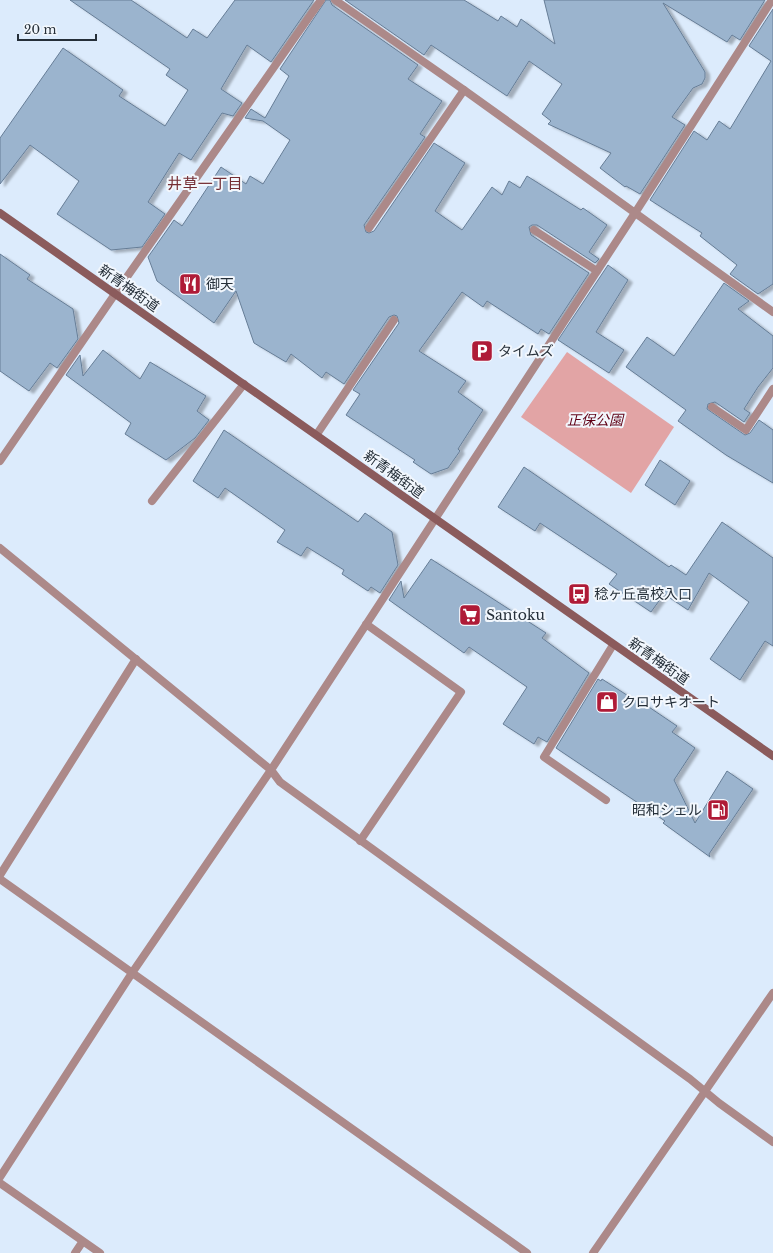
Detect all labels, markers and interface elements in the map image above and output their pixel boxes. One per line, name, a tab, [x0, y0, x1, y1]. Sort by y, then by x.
scale bar	[18, 16, 96, 42]
text: 20 m	[24, 22, 56, 37]
district label: 井草一丁目	[167, 174, 243, 193]
street label: 新青梅街道	[95, 261, 163, 315]
restaurant icon: 御天	[177, 271, 203, 297]
place label: 御天	[206, 275, 234, 293]
parking icon: タイムズ	[469, 338, 495, 364]
place label: タイムズ	[498, 342, 554, 360]
park label: 正保公園	[567, 411, 625, 429]
street label: 新青梅街道	[360, 446, 428, 502]
bus stop icon: 稔ヶ丘高校入口	[566, 581, 592, 607]
place label: 稔ヶ丘高校入口	[594, 585, 692, 603]
supermarket icon: Santoku	[457, 602, 483, 628]
place label: Santoku	[486, 606, 546, 624]
street label: 新青梅街道	[625, 634, 693, 688]
shop icon: クロサキオート	[594, 689, 620, 715]
place label: クロサキオート	[622, 693, 720, 711]
fuel station icon: 昭和シェル	[705, 797, 731, 823]
place label: 昭和シェル	[632, 801, 702, 819]

